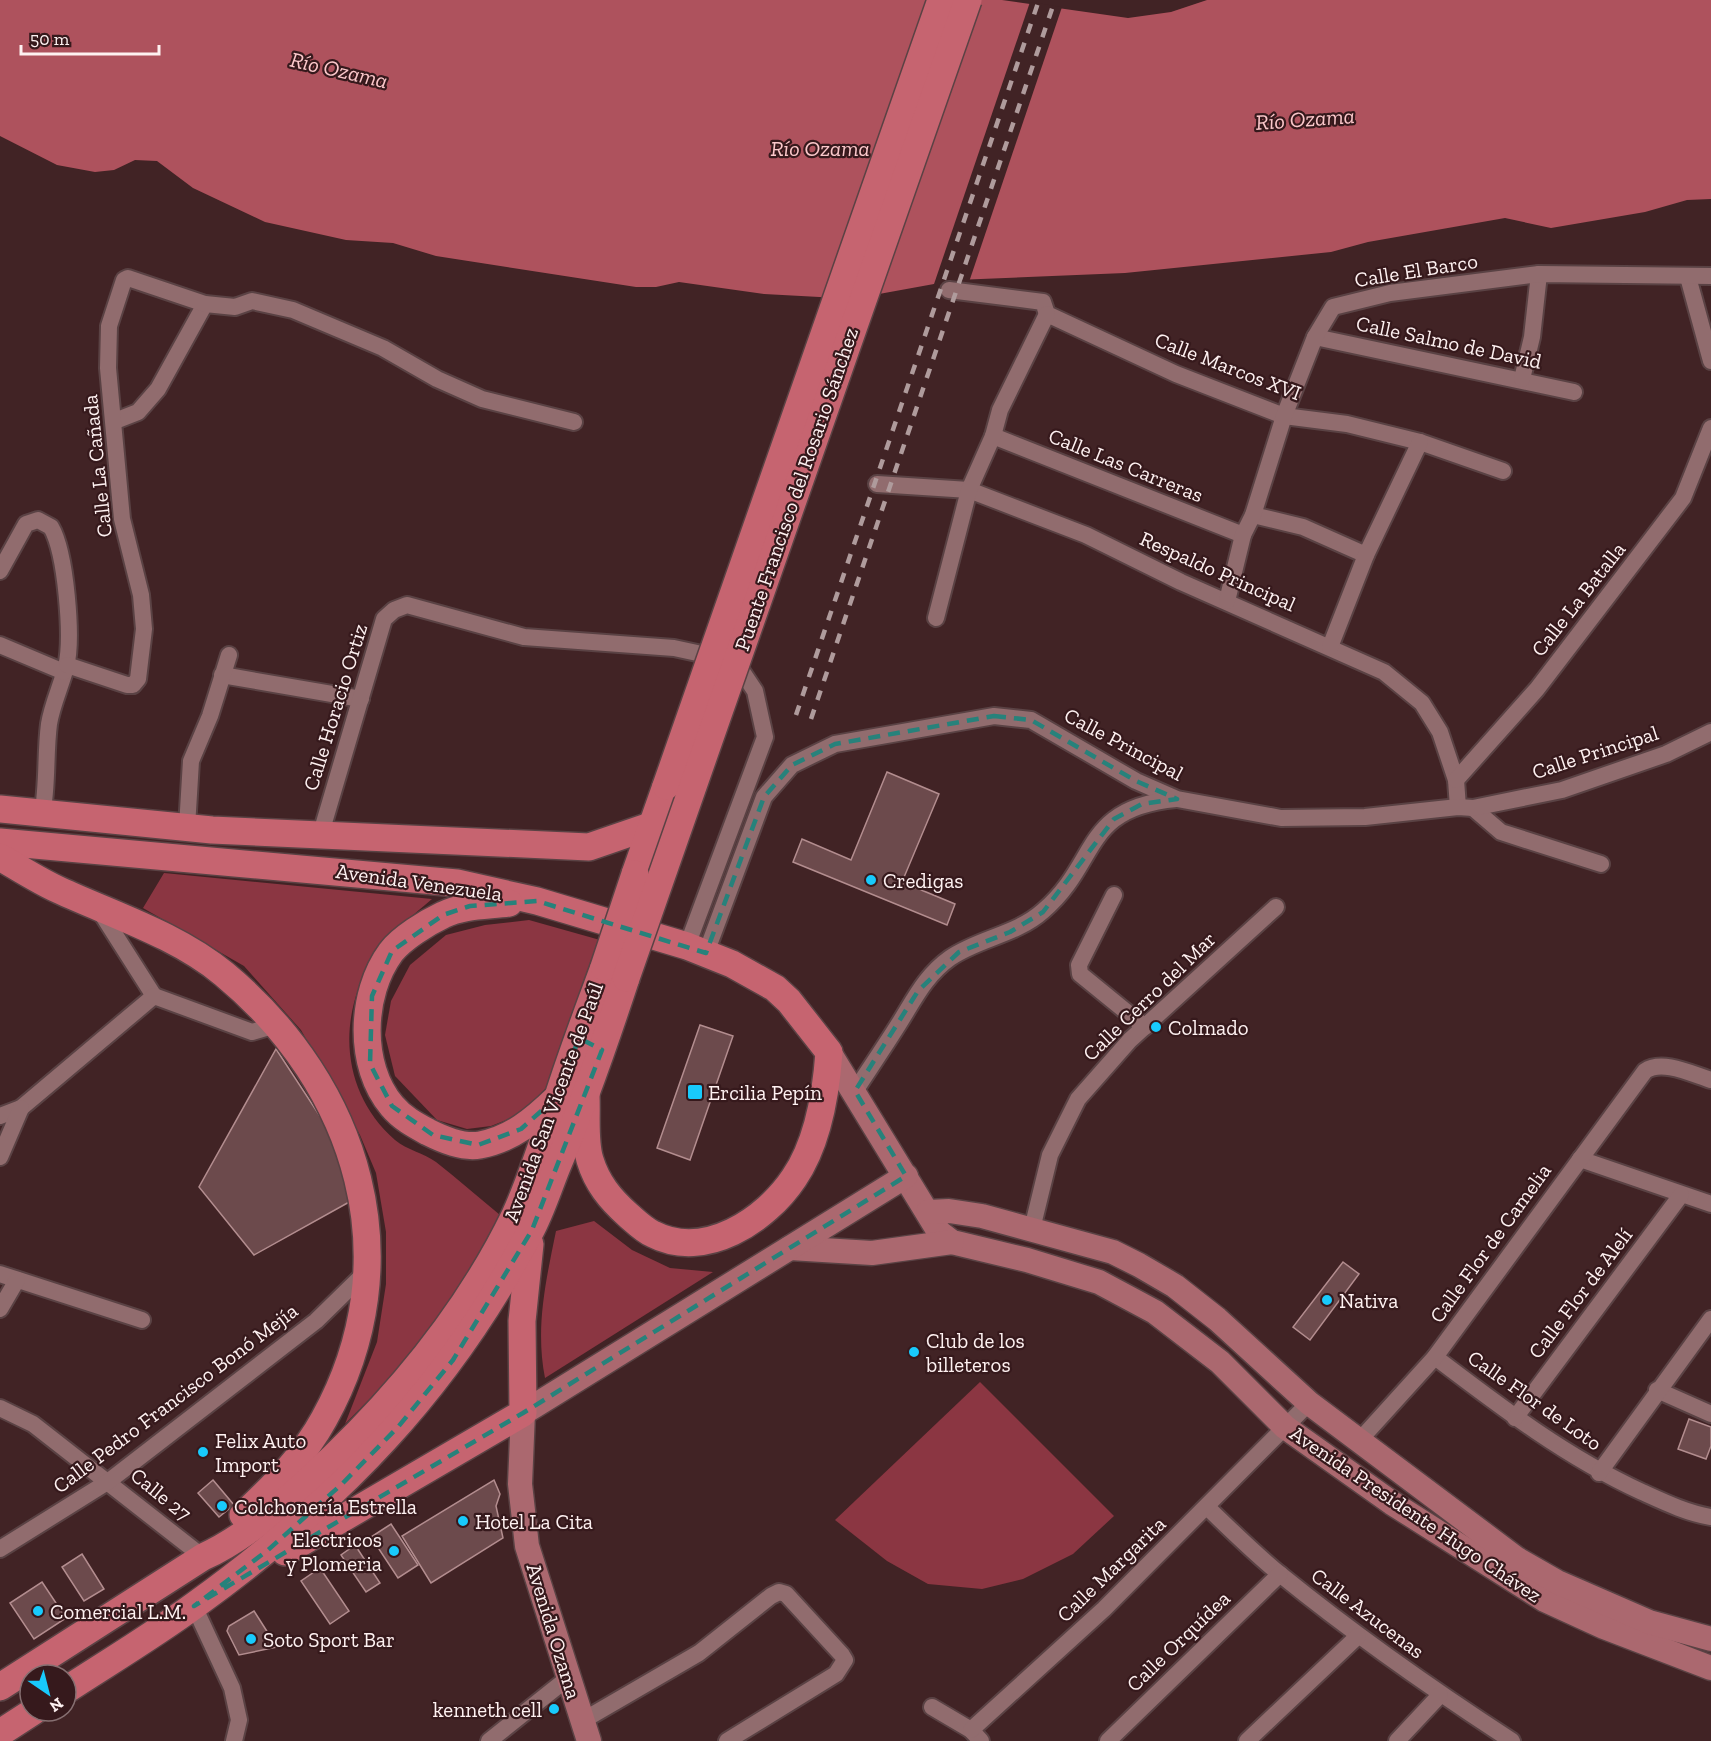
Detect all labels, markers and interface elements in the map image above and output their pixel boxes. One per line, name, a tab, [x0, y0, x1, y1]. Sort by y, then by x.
scale bar	[21, 18, 159, 56]
text: 50 m	[30, 28, 70, 50]
water label: Río Ozama	[288, 46, 390, 94]
water label: Río Ozama	[1255, 102, 1355, 136]
water label: Río Ozama	[770, 135, 870, 162]
street label: Calle El Barco	[1353, 248, 1479, 292]
street label: Calle Salmo de David	[1354, 310, 1544, 374]
street label: Puente Francisco del Rosario Sánchez	[729, 324, 863, 654]
street label: Calle Marcos XVI	[1151, 327, 1305, 405]
street label: Calle La Cañada	[77, 393, 117, 539]
street label: Calle Las Carreras	[1045, 423, 1207, 507]
street label: Respaldo Principal	[1136, 525, 1300, 617]
street label: Calle La Batalla	[1526, 537, 1630, 661]
street label: Calle Horacio Ortiz	[298, 620, 372, 794]
street label: Calle Principal	[1060, 702, 1188, 786]
street label: Calle Principal	[1529, 720, 1662, 784]
street label: Avenida Venezuela	[334, 858, 504, 906]
place label: Credigas	[883, 868, 964, 893]
marker: Credigas	[864, 873, 878, 887]
street label: Calle Cerro del Mar	[1077, 926, 1221, 1066]
street label: Avenida San Vicente de Paúl	[498, 978, 608, 1225]
place label: Colmado	[1168, 1015, 1249, 1040]
marker: Colmado	[1149, 1020, 1163, 1034]
place label: Ercilia Pepín	[708, 1080, 822, 1105]
marker: Ercilia Pepín	[686, 1083, 704, 1101]
street label: Calle Flor de Camelia	[1424, 1159, 1556, 1327]
street label: Calle Flor de Alelí	[1523, 1223, 1637, 1363]
place label: Nativa	[1339, 1288, 1398, 1313]
marker: Nativa	[1320, 1293, 1334, 1307]
street label: Calle Pedro Francisco Bonó Mejía	[48, 1298, 303, 1499]
place label: Club de los billeteros	[925, 1328, 1025, 1377]
marker: Club de los billeteros	[907, 1345, 921, 1359]
street label: Calle Flor de Loto	[1463, 1345, 1607, 1455]
street label: Avenida Presidente Hugo Chávez	[1285, 1420, 1547, 1608]
place label: Felix Auto Import	[215, 1428, 306, 1477]
marker: Felix Auto Import	[196, 1445, 210, 1459]
street label: Calle 27	[126, 1462, 196, 1526]
place label: Colchonería Estrella	[234, 1494, 417, 1519]
marker: Colchonería Estrella	[215, 1499, 229, 1513]
place label: Hotel La Cita	[475, 1509, 593, 1534]
street label: Calle Margarita	[1052, 1511, 1170, 1627]
marker: Hotel La Cita	[456, 1514, 470, 1528]
place label: Electricos y Plomeria	[286, 1527, 382, 1576]
marker: Electricos y Plomeria	[387, 1544, 401, 1558]
street label: Avenida Ozama	[521, 1560, 587, 1702]
street label: Calle Azucenas	[1307, 1562, 1429, 1664]
street label: Calle Orquídea	[1121, 1585, 1235, 1697]
place label: Comercial L.M.	[50, 1599, 186, 1624]
marker: Comercial L.M.	[31, 1604, 45, 1618]
place label: Soto Sport Bar	[263, 1627, 395, 1652]
marker: Soto Sport Bar	[244, 1632, 258, 1646]
north arrow	[18, 1663, 78, 1723]
text: N	[46, 1694, 67, 1716]
place label: kenneth cell	[433, 1697, 542, 1722]
marker: kenneth cell	[547, 1702, 561, 1716]

